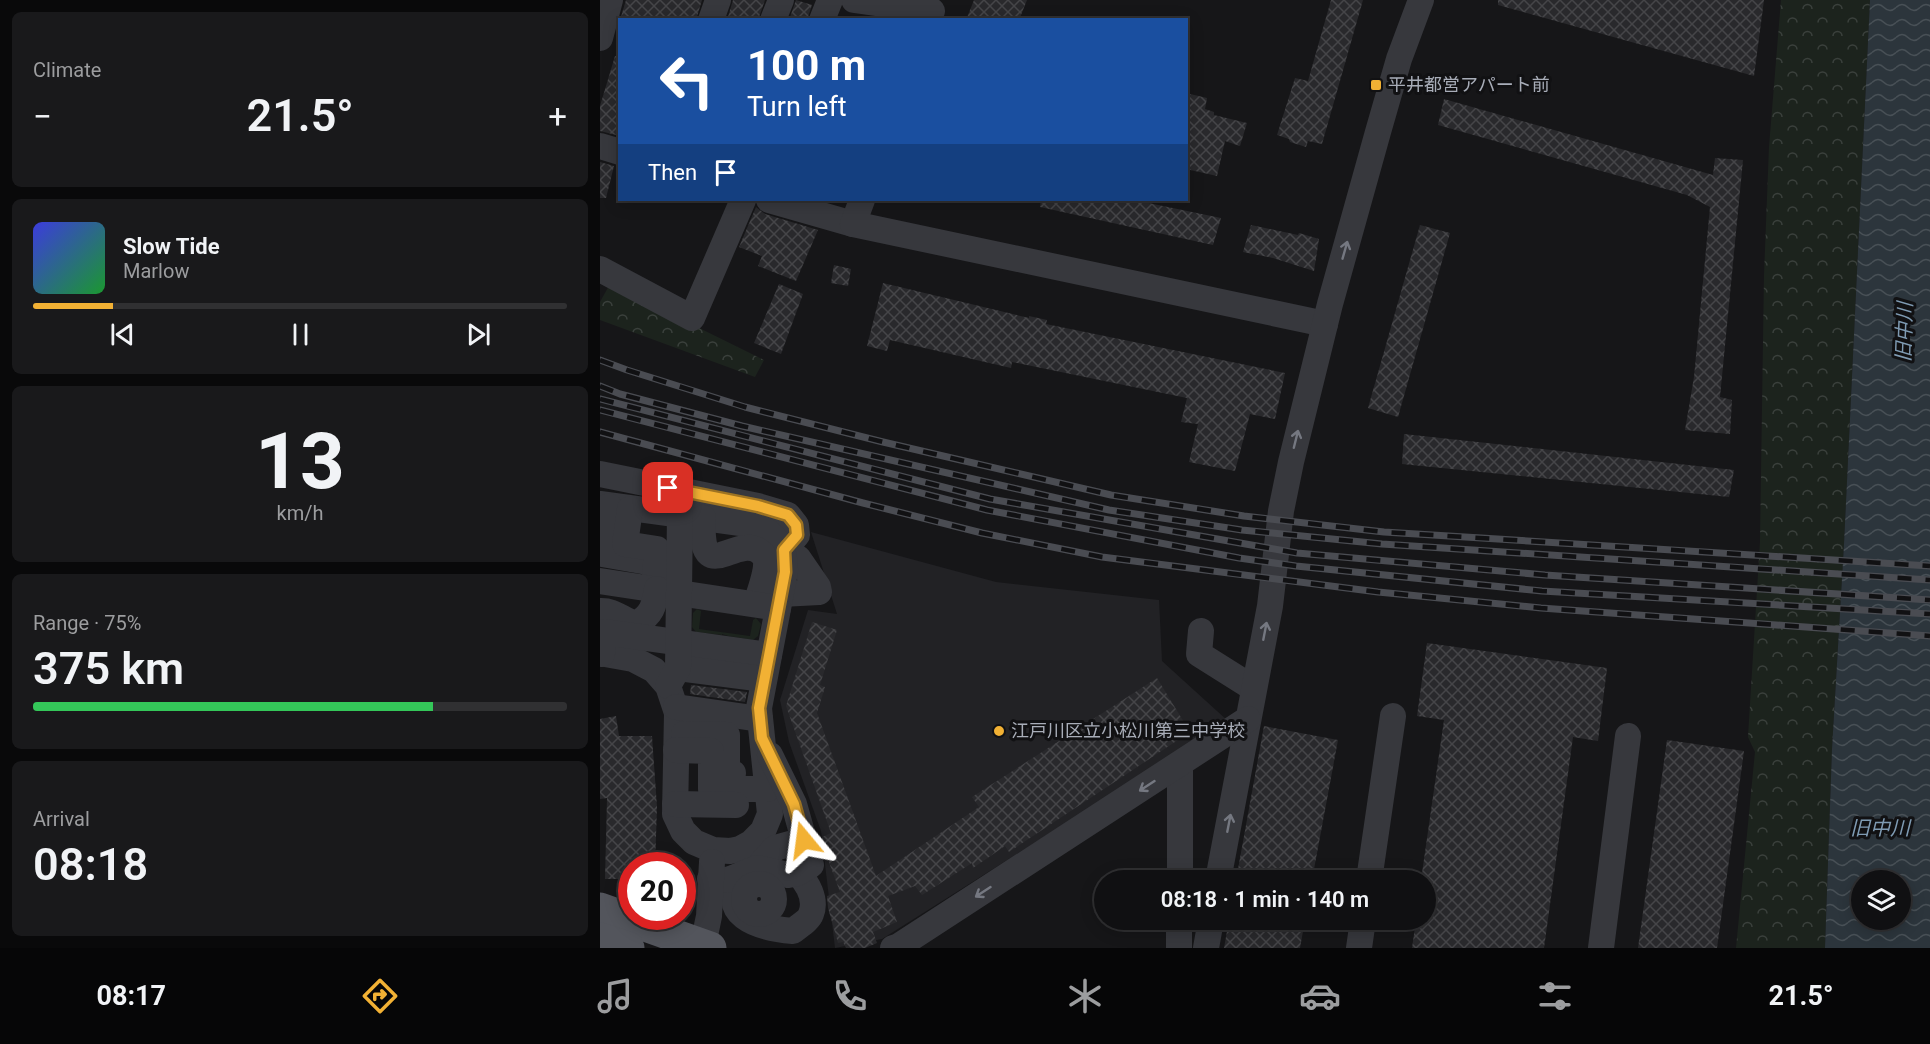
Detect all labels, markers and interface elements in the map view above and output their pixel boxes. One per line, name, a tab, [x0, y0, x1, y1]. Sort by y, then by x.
text: 100 m	[747, 41, 866, 90]
icon: left	[648, 42, 726, 120]
text: Climate	[33, 58, 101, 82]
place label: 平井都営アパート前	[1388, 74, 1550, 95]
marker: 平井都営アパート前	[1369, 78, 1383, 92]
text: 21.5°	[246, 89, 354, 142]
text: Turn left	[747, 91, 847, 123]
text: −	[33, 97, 52, 136]
text: +	[548, 97, 567, 136]
icon: arrive	[709, 156, 742, 189]
text: Then	[648, 160, 697, 185]
text: Slow Tide	[123, 234, 220, 259]
one-way arrow	[1340, 241, 1351, 260]
text: Marlow	[123, 259, 189, 283]
water label: 旧中川	[1891, 300, 1917, 362]
icon: previous	[106, 318, 139, 351]
icon: pause	[284, 318, 317, 351]
icon: next	[462, 318, 495, 351]
text: 13	[255, 416, 345, 507]
one-way arrow	[1291, 430, 1303, 449]
pin	[642, 462, 693, 513]
icon: arrive	[651, 471, 684, 504]
text: km/h	[277, 501, 323, 525]
text: Range · 75%	[33, 611, 141, 635]
one-way arrow	[1260, 622, 1271, 642]
text: 375 km	[33, 642, 184, 695]
place label: 江戸川区立小松川第三中学校	[1011, 720, 1245, 741]
marker: 江戸川区立小松川第三中学校	[992, 724, 1006, 738]
one-way arrow	[1139, 781, 1156, 793]
text: Arrival	[33, 807, 90, 831]
position arrow	[772, 808, 836, 872]
one-way arrow	[1224, 814, 1235, 833]
water label: 旧中川	[1850, 816, 1912, 840]
text: 08:18	[33, 838, 148, 891]
speed limit sign: 20	[618, 852, 696, 930]
map controls	[1851, 870, 1911, 930]
button: layers	[1851, 870, 1911, 930]
one-way arrow	[975, 887, 992, 899]
text: 08:18 · 1 min · 140 m	[1161, 887, 1369, 912]
icon: directions	[359, 975, 401, 1017]
icon: music	[594, 975, 636, 1017]
icon: phone	[829, 975, 871, 1017]
icon: climate	[1064, 975, 1106, 1017]
icon: car	[1299, 975, 1341, 1017]
icon: filters	[1534, 975, 1576, 1017]
text: 08:17	[96, 980, 166, 1012]
text: 21.5°	[1769, 980, 1833, 1012]

